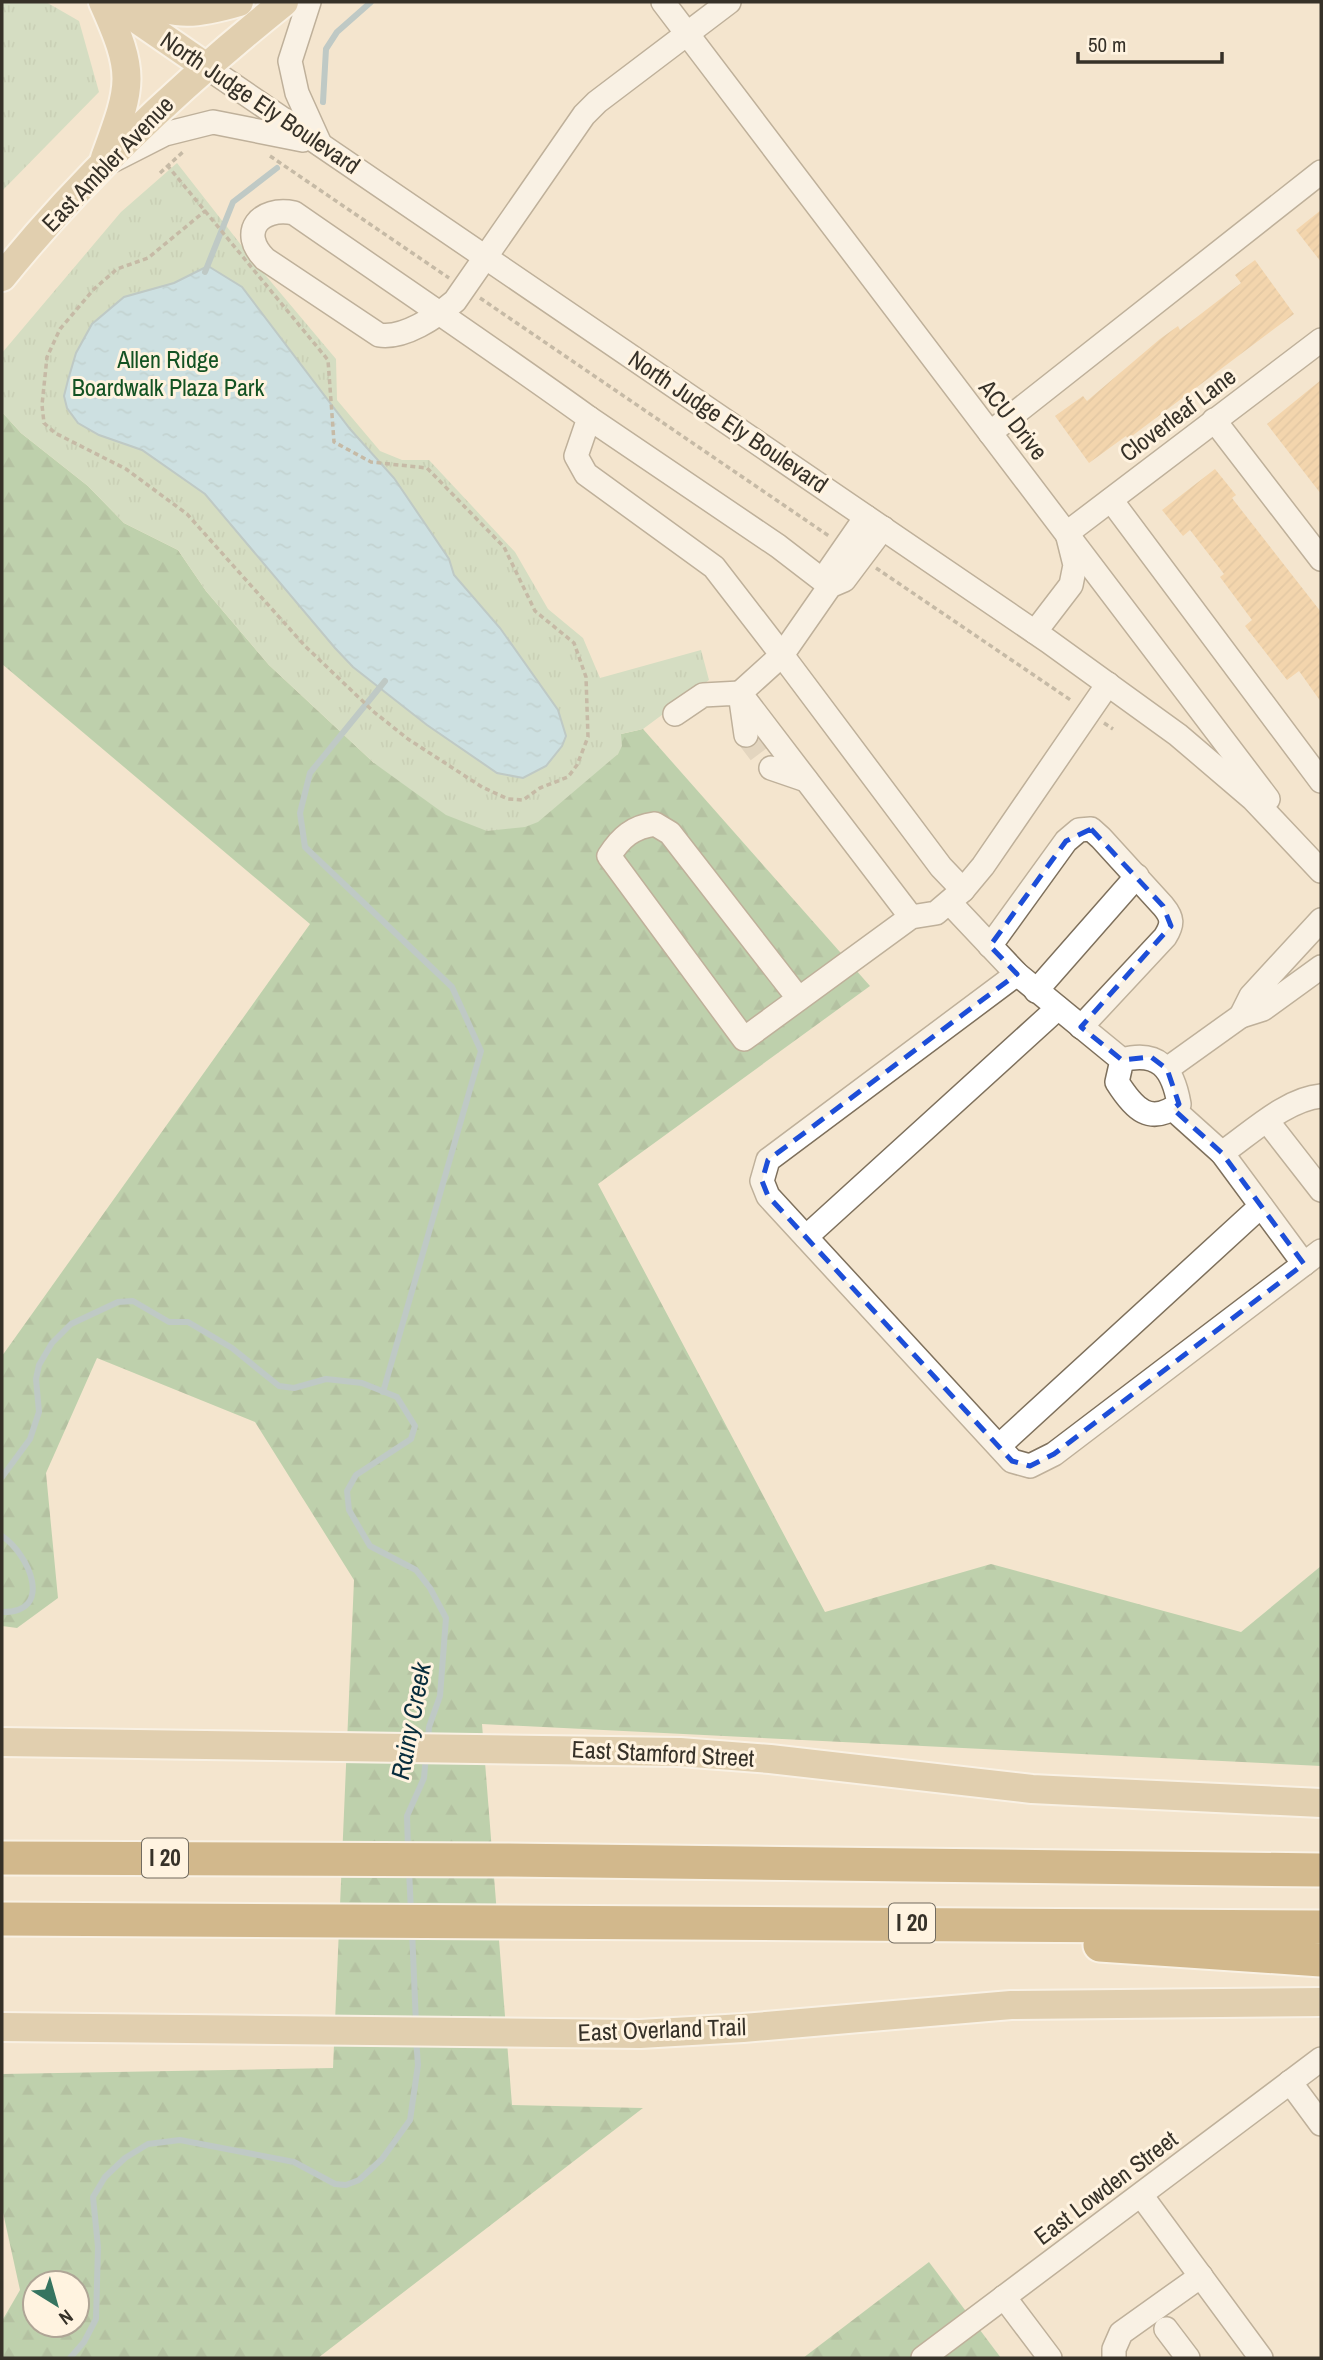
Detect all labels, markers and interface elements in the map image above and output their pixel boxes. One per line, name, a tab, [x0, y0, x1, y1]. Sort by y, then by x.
scale bar	[1078, 21, 1222, 65]
street label: North Judge Ely Boulevard	[155, 23, 367, 181]
text: 50 m	[1088, 30, 1126, 59]
street label: East Ambler Avenue	[34, 89, 180, 238]
street label: North Judge Ely Boulevard	[623, 342, 835, 500]
park label: Allen Ridge Boardwalk Plaza Park	[72, 343, 264, 403]
street label: Cloverleaf Lane	[1113, 360, 1242, 468]
street label: ACU Drive	[972, 372, 1055, 466]
water label: Rainy Creek	[382, 1658, 439, 1782]
street label: East Stamford Street	[571, 1732, 756, 1774]
road number: I 20	[142, 1839, 188, 1878]
road number: I 20	[889, 1904, 935, 1942]
street label: East Overland Trail	[577, 2010, 747, 2048]
street label: East Lowden Street	[1027, 2122, 1184, 2252]
north arrow	[21, 2269, 91, 2339]
text: N	[54, 2304, 79, 2331]

